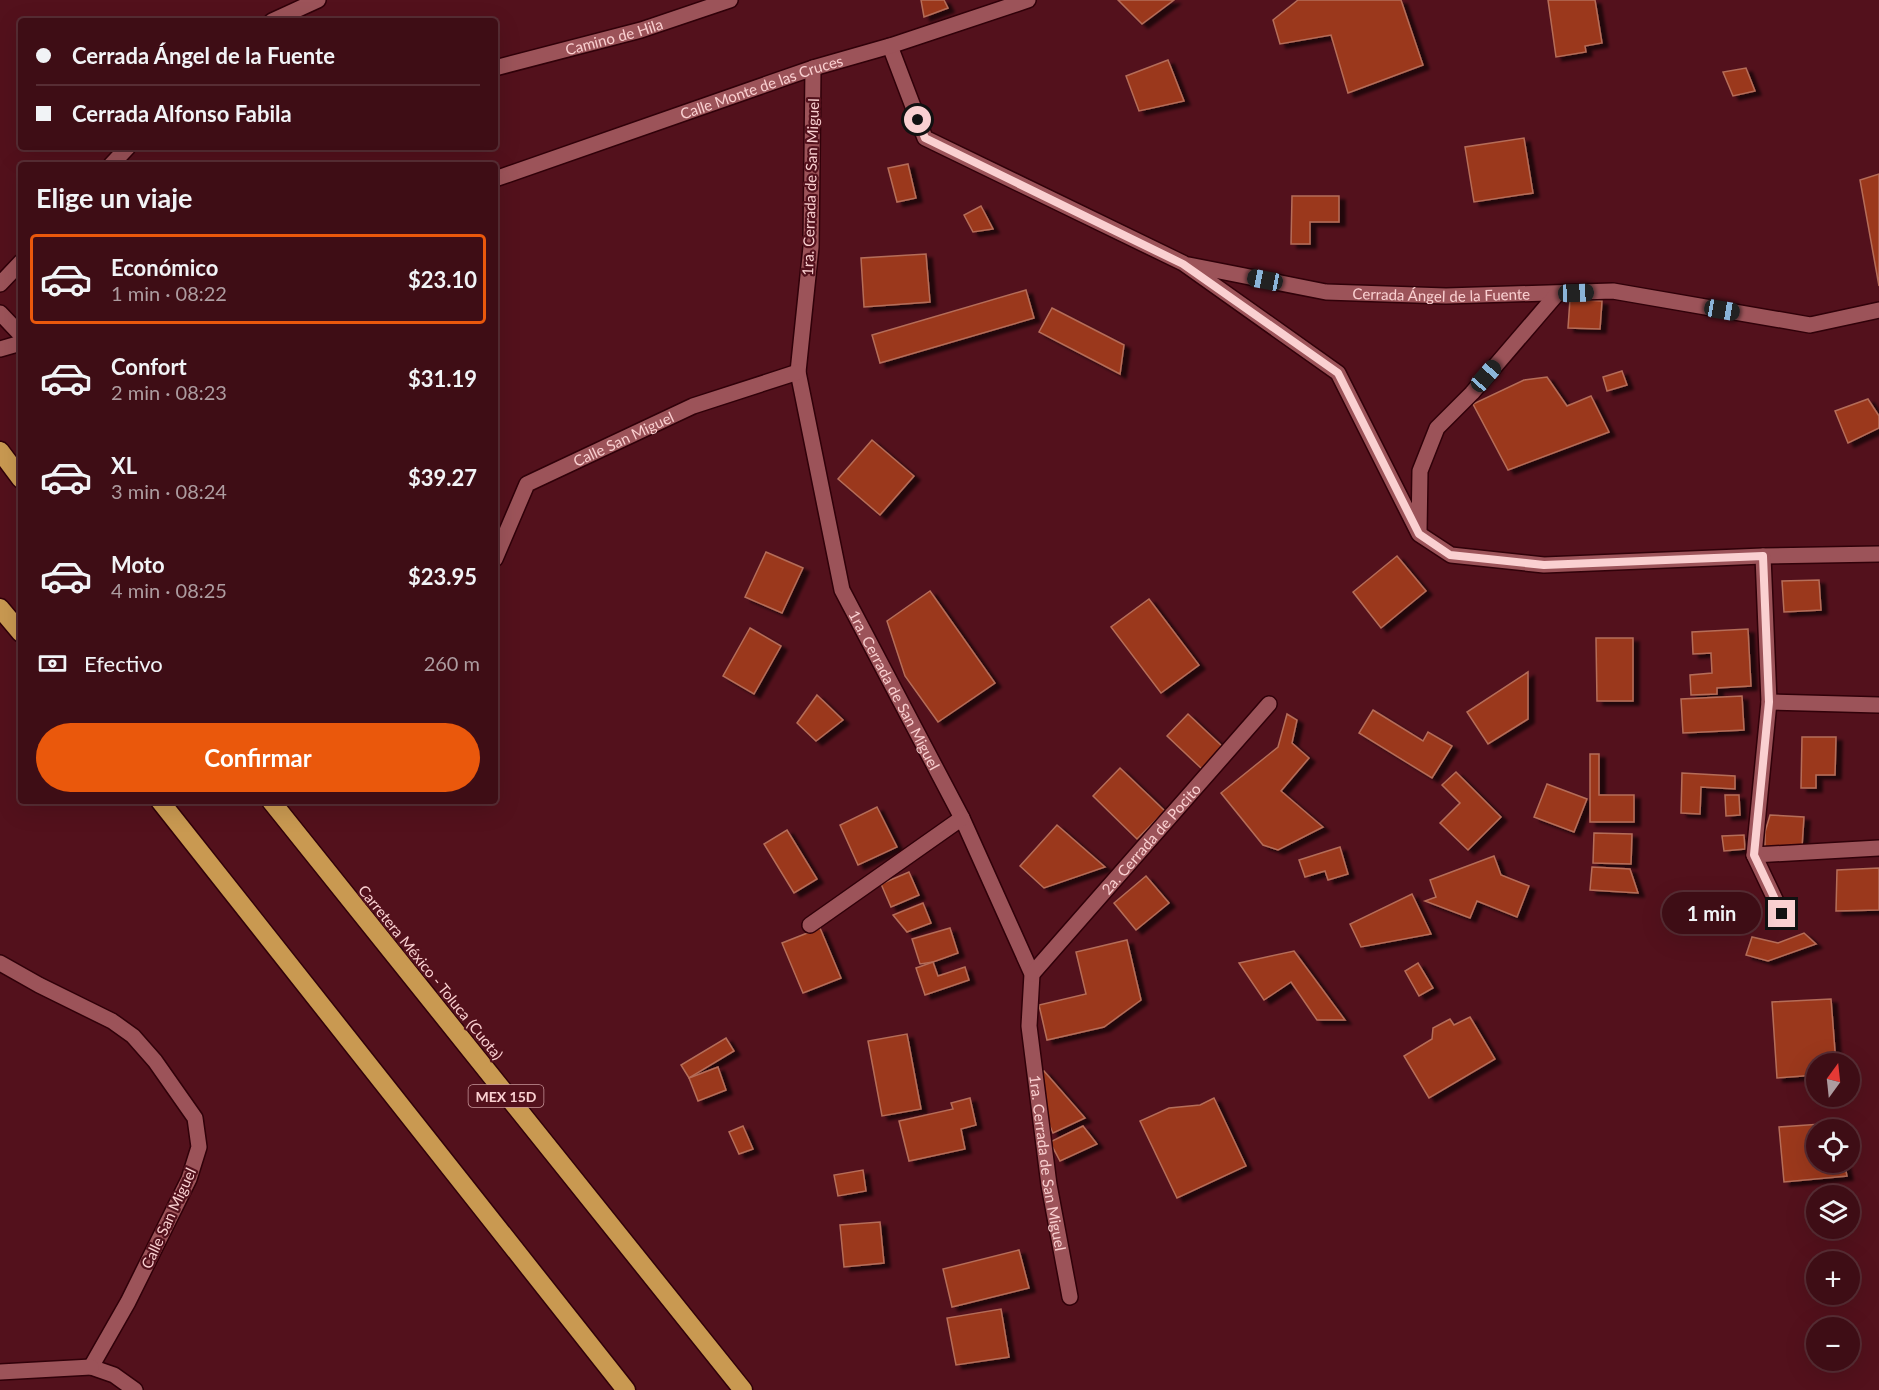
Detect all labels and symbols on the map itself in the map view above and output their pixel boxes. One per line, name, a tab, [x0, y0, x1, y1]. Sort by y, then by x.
street label: Camino de Hila	[563, 14, 665, 58]
street label: Calle Monte de las Cruces	[678, 51, 845, 123]
street label: 1ra. Cerrada de San Miguel	[798, 98, 822, 276]
route start	[904, 106, 931, 133]
car	[1246, 268, 1284, 292]
car	[1558, 283, 1594, 303]
street label: Cerrada Ángel de la Fuente	[1352, 284, 1530, 305]
car	[1703, 298, 1741, 322]
car	[1467, 357, 1505, 395]
street label: Calle San Miguel	[570, 407, 677, 470]
street label: 1ra. Cerrada de San Miguel	[845, 607, 944, 773]
street label: 2a. Cerrada de Pocito	[1097, 780, 1204, 898]
street label: Carretera México - Toluca (Cuota)	[355, 881, 507, 1063]
callout: 1 min	[1662, 893, 1761, 935]
route end	[1768, 900, 1795, 927]
north arrow	[1806, 1053, 1860, 1107]
street label: 1ra. Cerrada de San Miguel	[1026, 1074, 1070, 1252]
road number: MEX 15D	[468, 1085, 544, 1107]
street label: Calle San Miguel	[137, 1165, 199, 1271]

